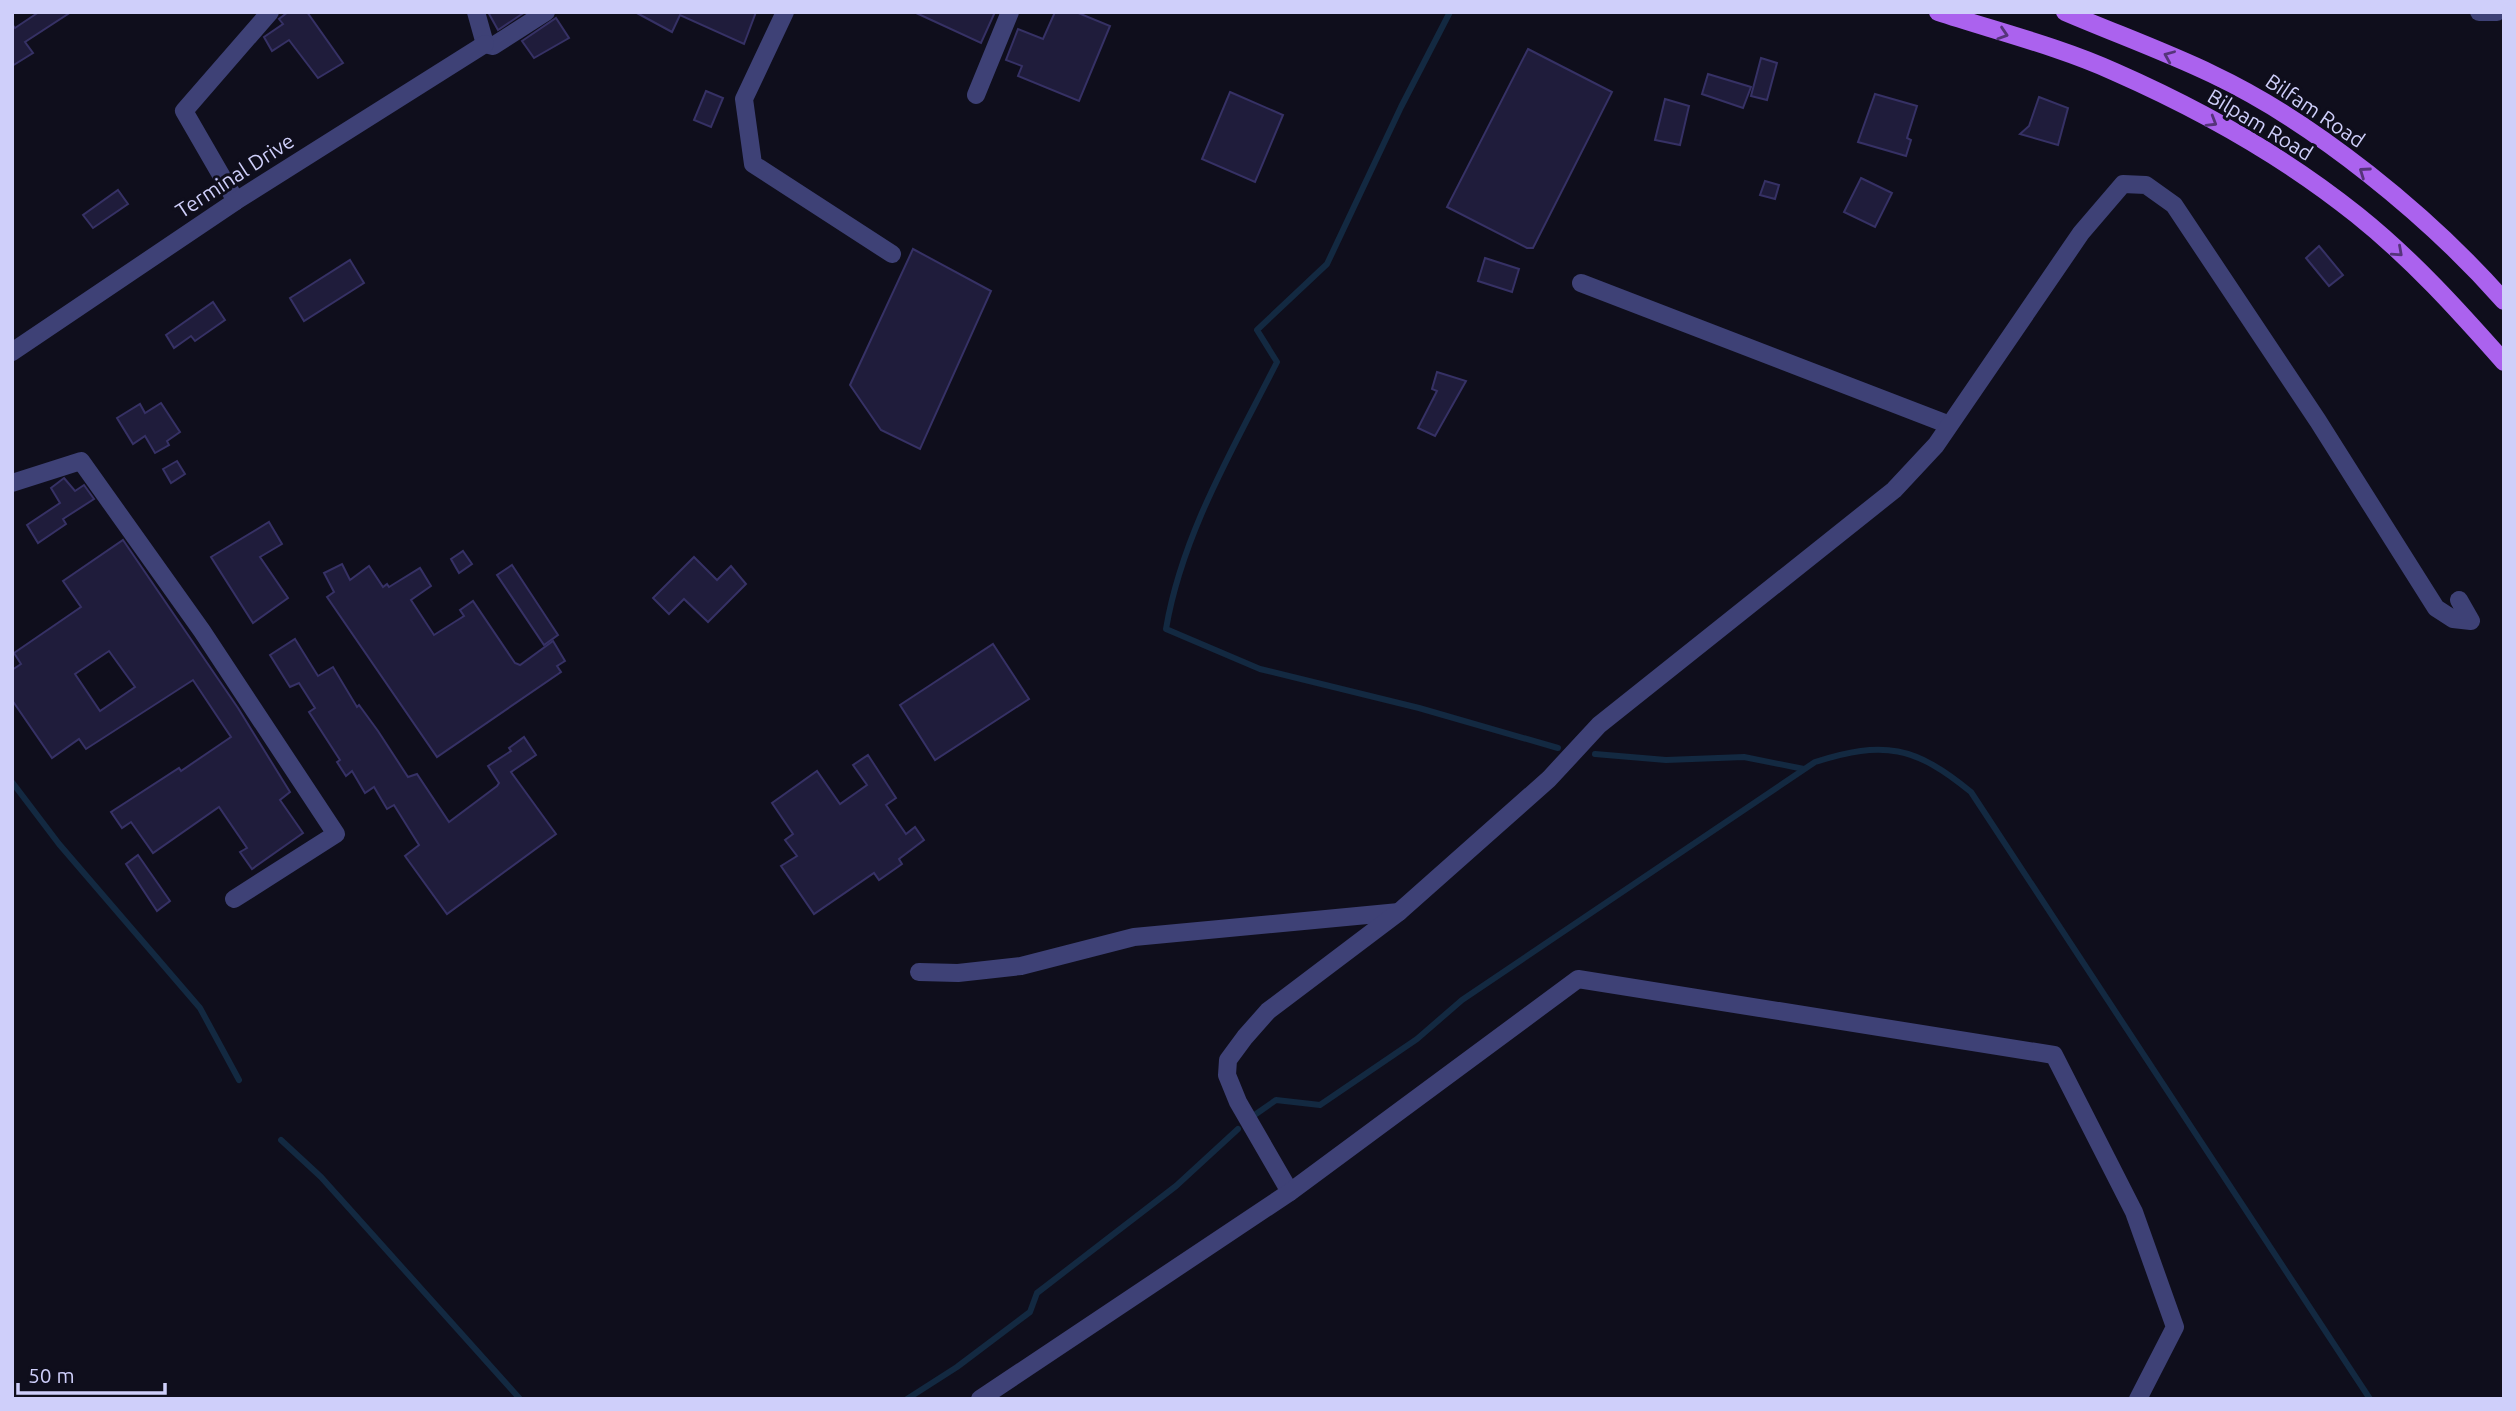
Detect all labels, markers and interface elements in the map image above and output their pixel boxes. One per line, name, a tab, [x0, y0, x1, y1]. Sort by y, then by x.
one-way arrow	[1996, 26, 2009, 40]
one-way arrow	[2164, 50, 2176, 64]
street label: Bilfam Road	[2262, 68, 2370, 152]
street label: Bilpam Road	[2204, 83, 2317, 165]
one-way arrow	[2205, 113, 2218, 126]
street label: Terminal Drive	[171, 128, 298, 222]
one-way arrow	[2359, 168, 2372, 180]
one-way arrow	[2390, 243, 2403, 256]
scale bar	[18, 1352, 164, 1396]
text: 50 m	[28, 1363, 75, 1387]

